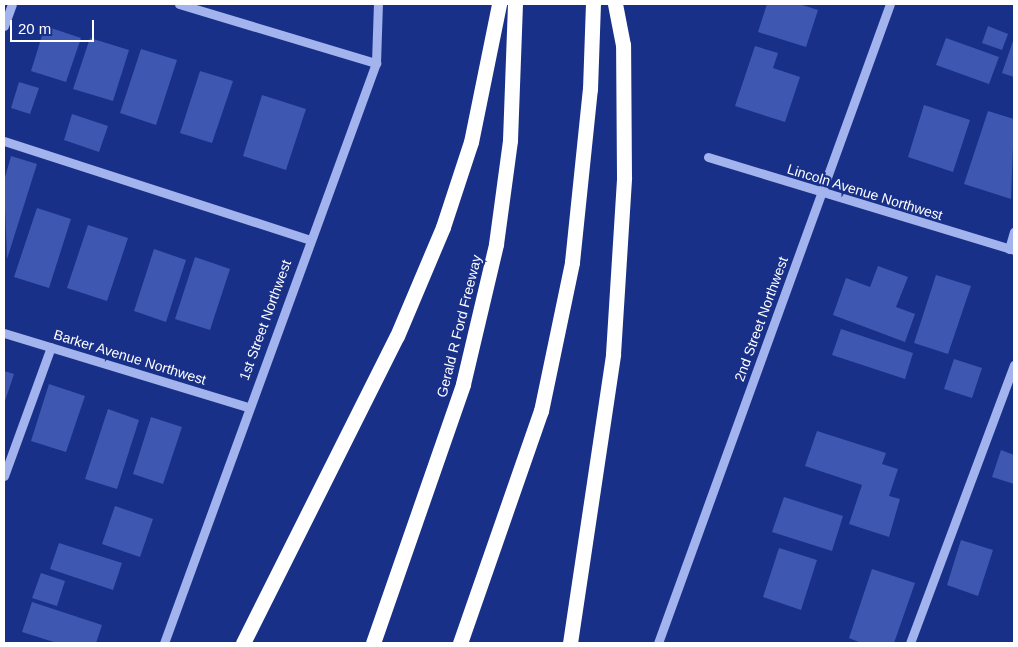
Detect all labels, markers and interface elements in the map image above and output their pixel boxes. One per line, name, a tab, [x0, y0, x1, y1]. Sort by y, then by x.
scale bar	[12, 10, 96, 42]
text: 20 m	[18, 20, 51, 37]
street label: Lincoln Avenue Northwest	[785, 160, 945, 224]
street label: Gerald R Ford Freeway	[433, 253, 485, 399]
street label: 2nd Street Northwest	[731, 254, 791, 384]
street label: 1st Street Northwest	[235, 258, 295, 382]
street label: Barker Avenue Northwest	[51, 326, 209, 388]

